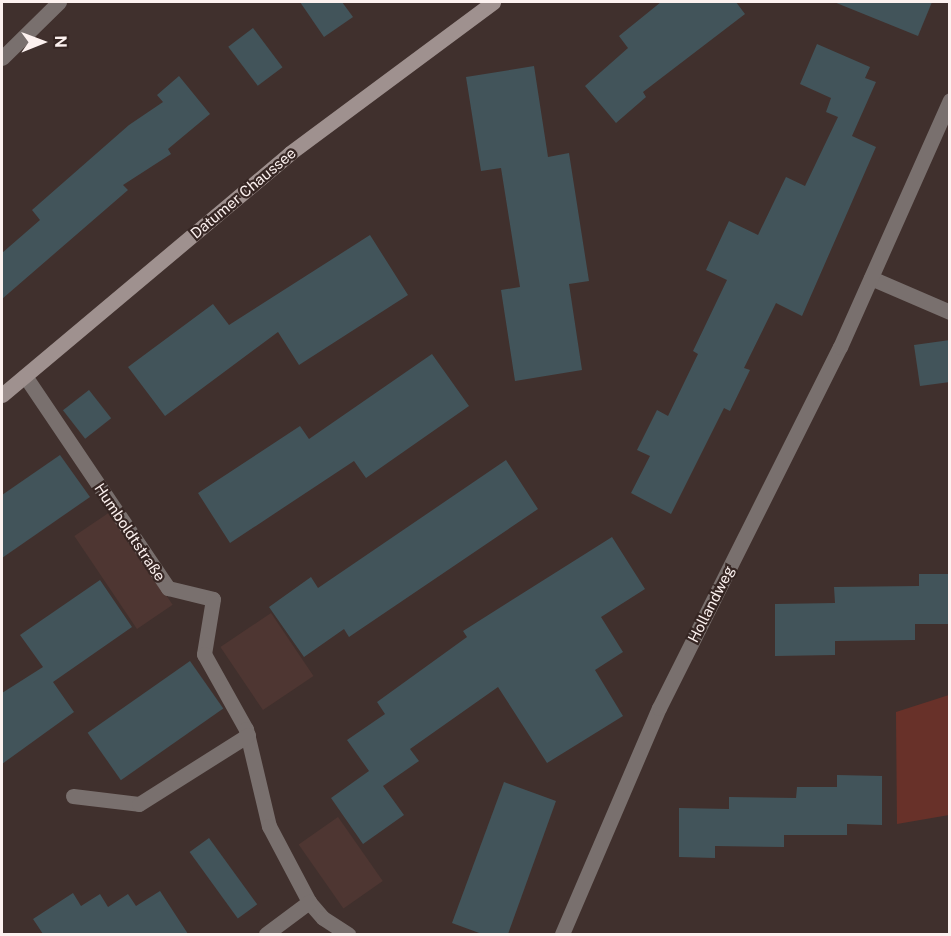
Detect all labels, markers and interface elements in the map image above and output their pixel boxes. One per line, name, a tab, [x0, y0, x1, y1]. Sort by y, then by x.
north arrow	[12, 12, 72, 72]
text: N	[51, 35, 70, 48]
street label: Datumer Chaussee	[187, 144, 299, 242]
street label: Humboldtstraße	[91, 480, 169, 584]
street label: Hollandweg	[684, 563, 738, 645]

